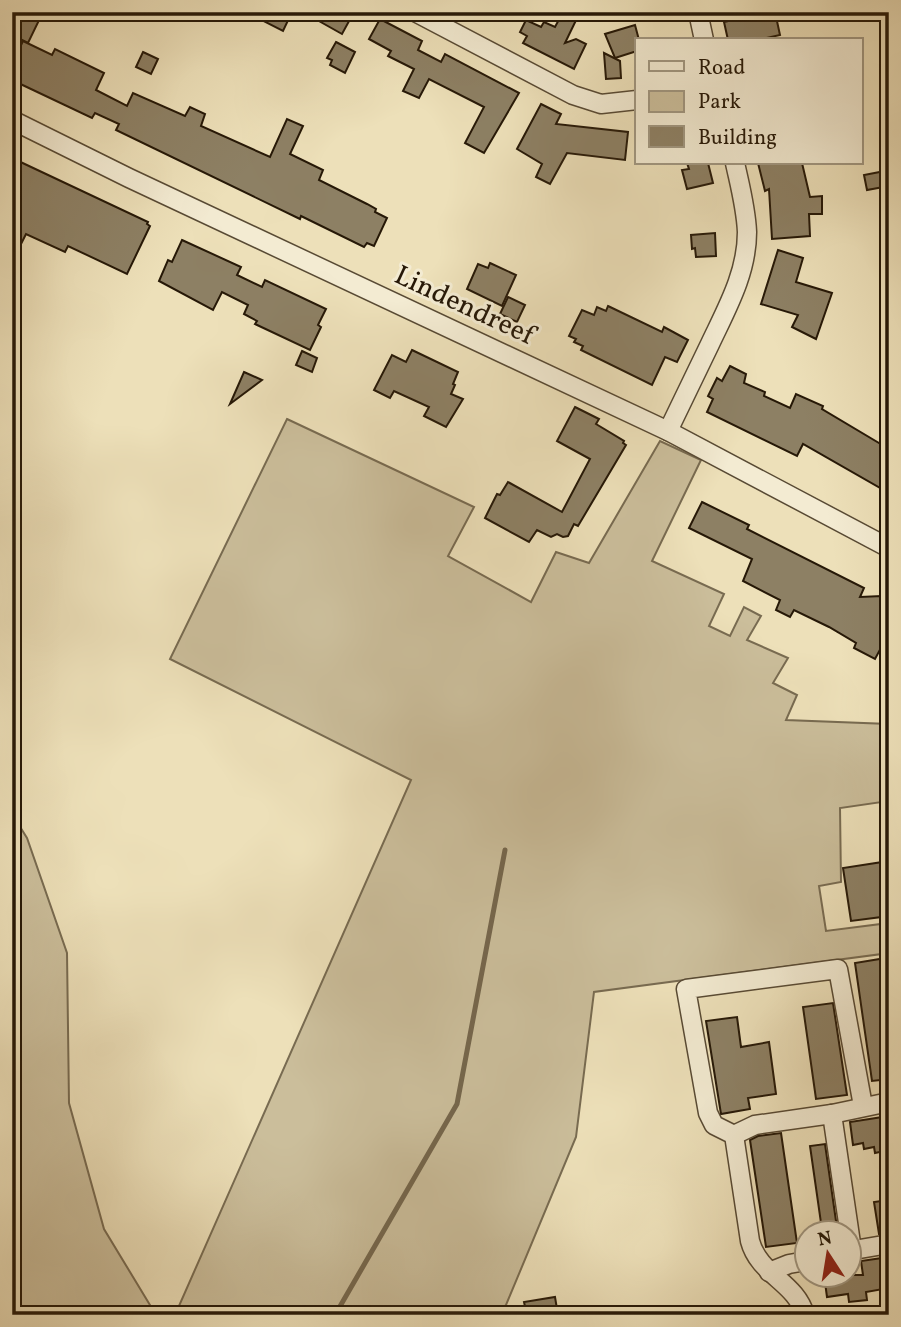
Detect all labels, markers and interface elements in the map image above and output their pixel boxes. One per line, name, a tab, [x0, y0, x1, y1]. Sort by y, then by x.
legend	[635, 38, 862, 164]
text: Road	[698, 54, 745, 83]
text: Park	[698, 88, 741, 117]
text: Building	[698, 124, 777, 153]
street label: Lindendreef	[388, 257, 543, 356]
north arrow	[792, 1218, 862, 1288]
text: N	[815, 1225, 835, 1253]

